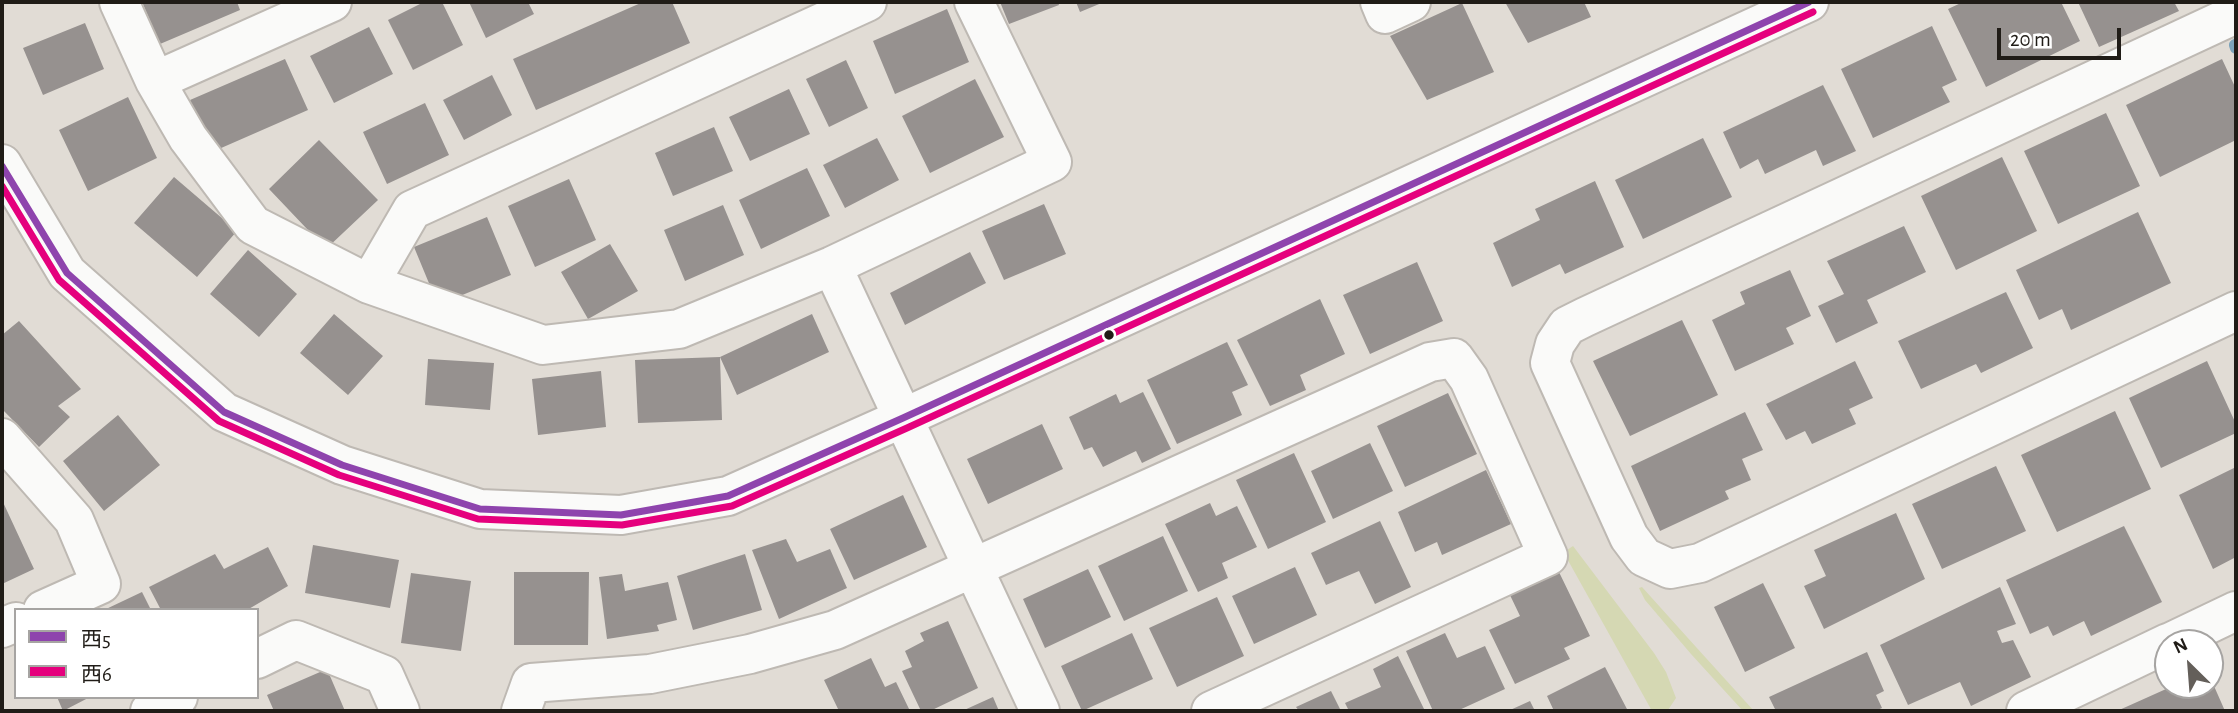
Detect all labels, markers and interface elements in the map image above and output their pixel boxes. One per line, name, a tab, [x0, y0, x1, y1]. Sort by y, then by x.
scale bar	[2000, 14, 2124, 58]
text: 20 m	[2010, 29, 2051, 50]
unlabelled marker	[1102, 328, 1116, 342]
legend	[14, 608, 259, 699]
text: 西5	[81, 629, 111, 650]
north arrow	[2154, 629, 2224, 699]
text: N	[2171, 635, 2191, 658]
text: 西6	[81, 664, 112, 685]

